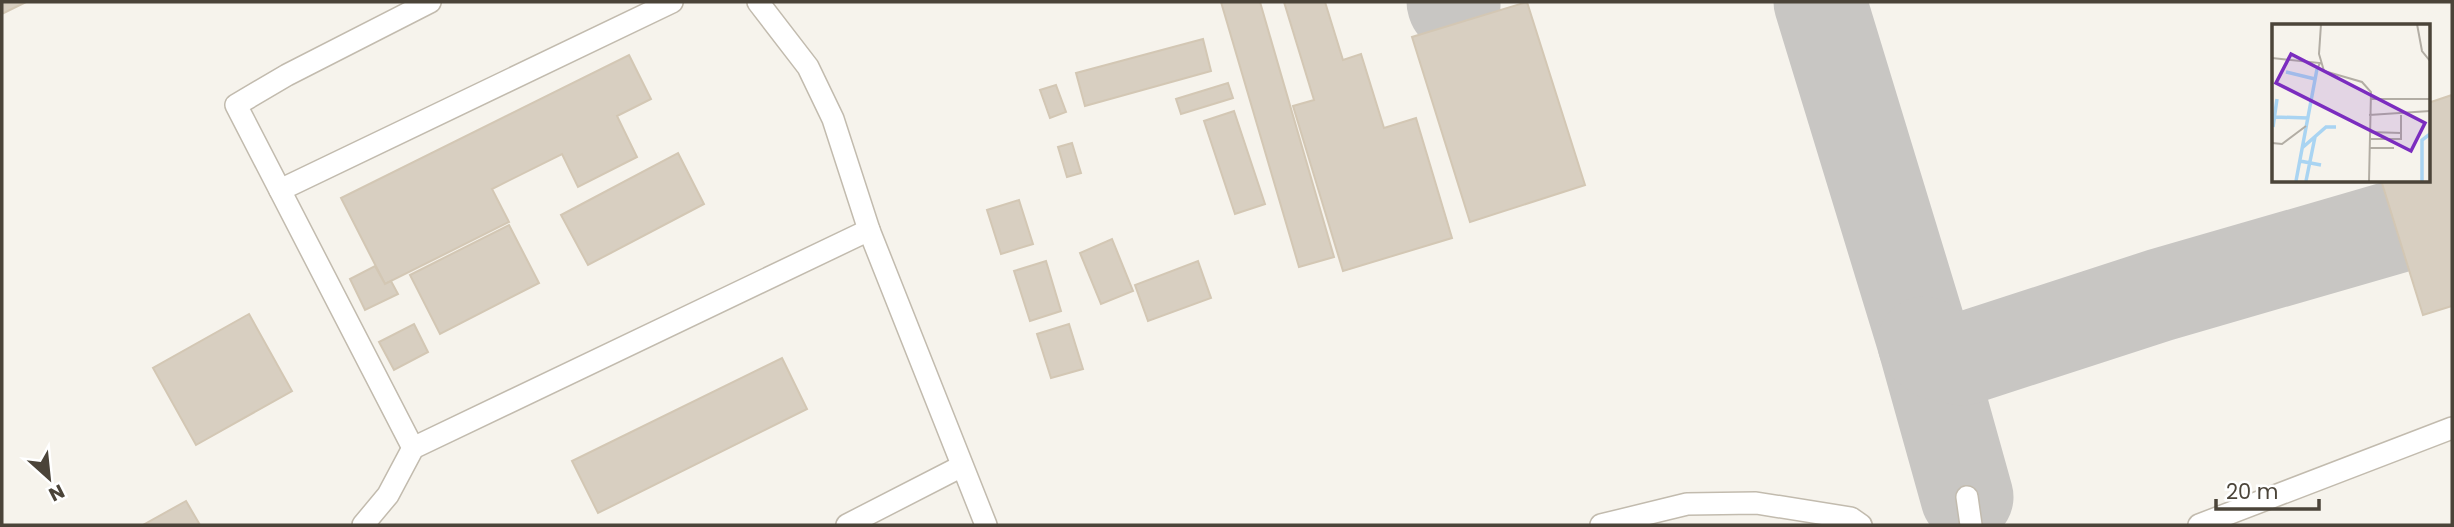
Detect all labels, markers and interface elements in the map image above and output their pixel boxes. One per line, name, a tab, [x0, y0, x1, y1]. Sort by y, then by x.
inset map	[2272, 24, 2430, 182]
north arrow	[14, 443, 84, 513]
scale bar	[2216, 468, 2319, 512]
text: N	[44, 477, 69, 508]
text: 20 m	[2226, 477, 2279, 506]

